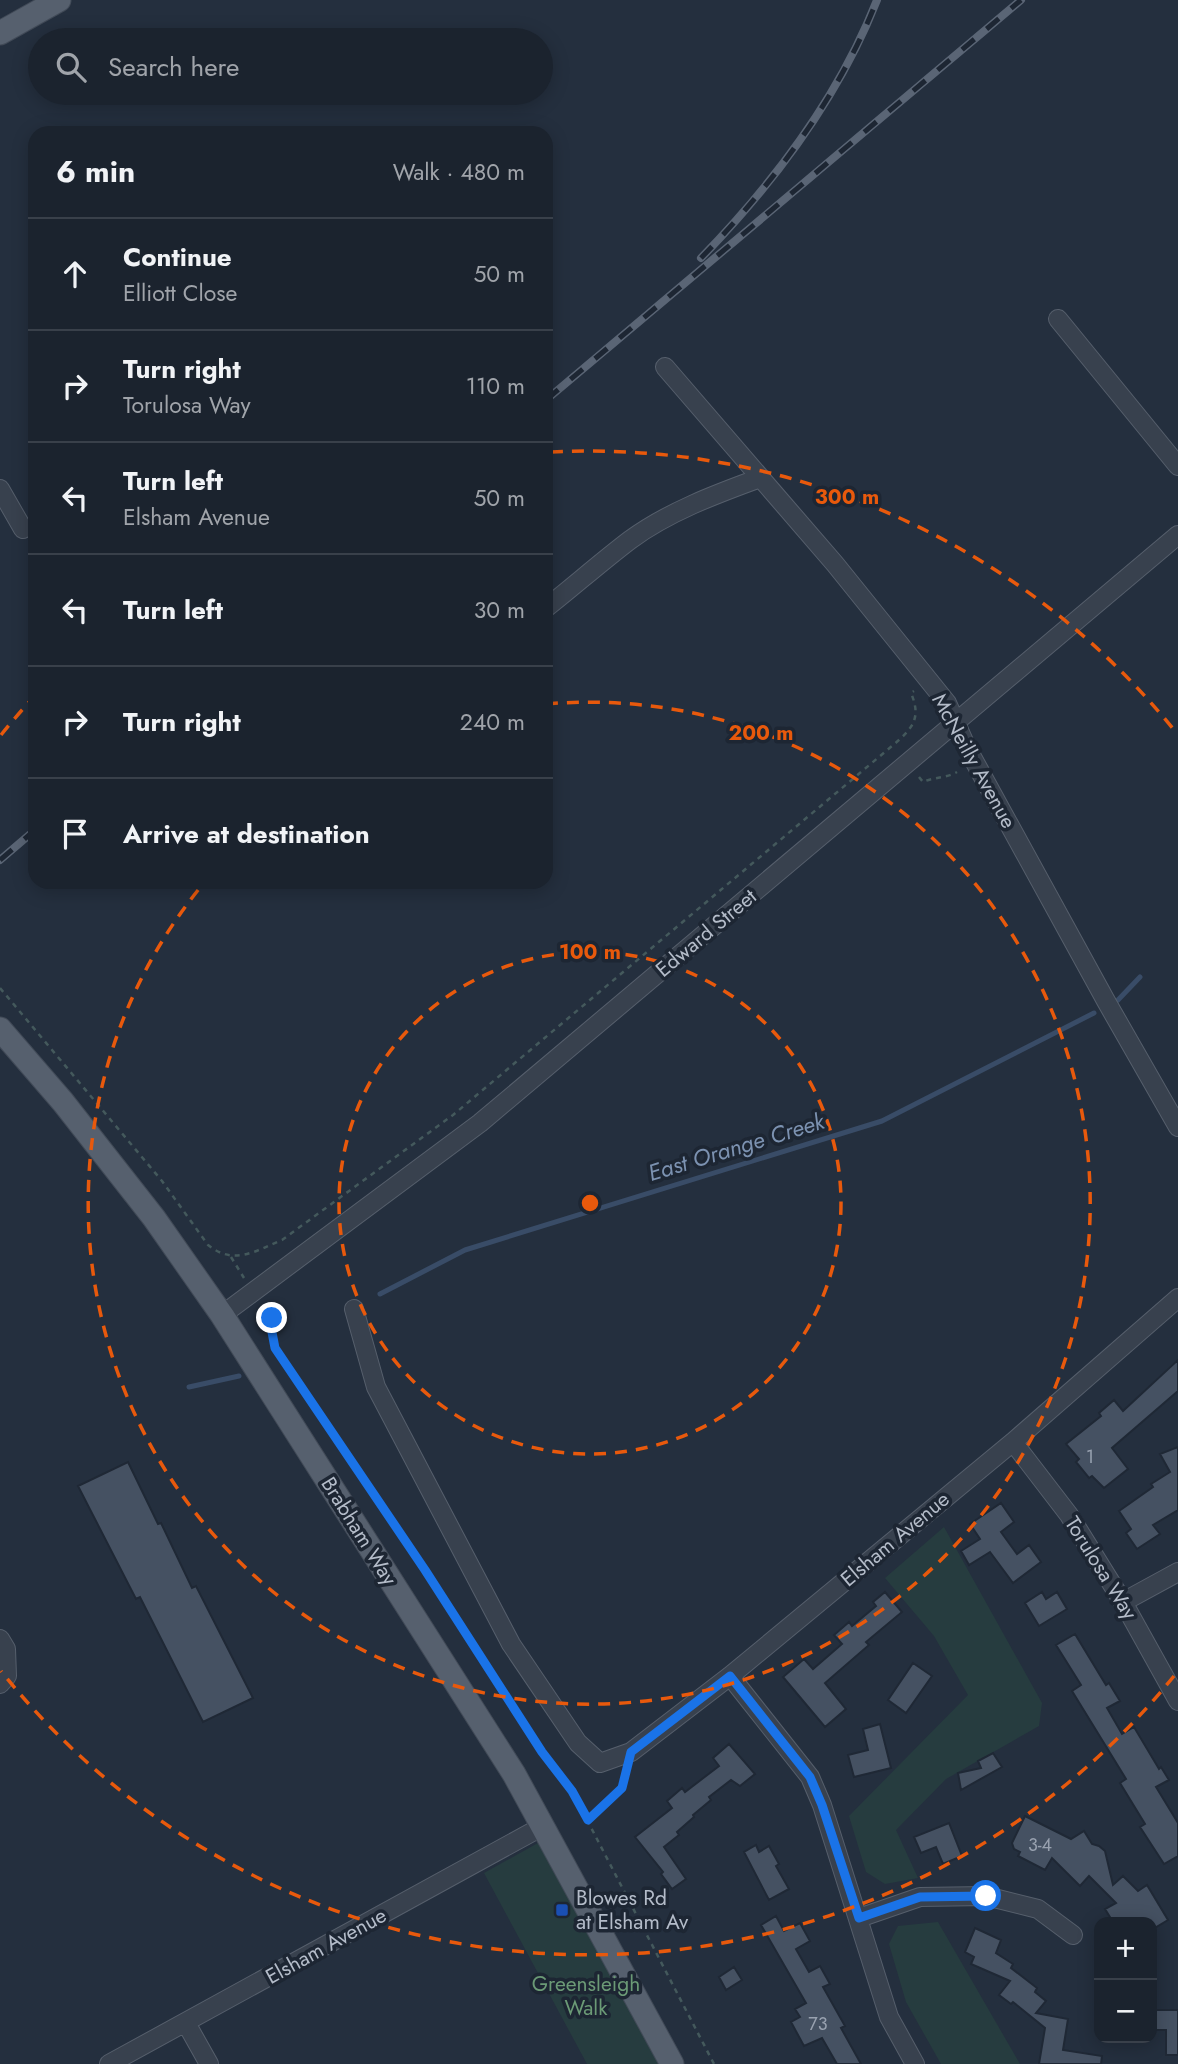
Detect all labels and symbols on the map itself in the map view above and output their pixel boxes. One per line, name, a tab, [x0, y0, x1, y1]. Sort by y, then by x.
text: 300 m	[815, 482, 879, 512]
street label: McNeilly Avenue	[924, 688, 1024, 834]
text: 200 m	[728, 718, 794, 748]
street label: Edward Street	[649, 882, 763, 984]
text: 100 m	[559, 937, 621, 967]
water label: East Orange Creek	[644, 1104, 829, 1190]
centre of rings	[578, 1191, 602, 1215]
route end	[256, 1302, 287, 1333]
house number: 1	[1086, 1444, 1094, 1470]
street label: Brabham Way	[314, 1471, 405, 1592]
street label: Elsham Avenue	[834, 1484, 956, 1594]
street label: Torulosa Way	[1057, 1511, 1145, 1626]
house number: 3-4	[1028, 1832, 1052, 1858]
route start	[970, 1880, 1001, 1911]
place label: Blowes Rd at Elsham Av	[576, 1883, 689, 1937]
street label: Elsham Avenue	[260, 1900, 392, 1992]
marker: Blowes Rd at Elsham Av	[554, 1902, 570, 1918]
park label: Greensleigh Walk	[532, 1969, 640, 2023]
house number: 73	[808, 2011, 828, 2037]

